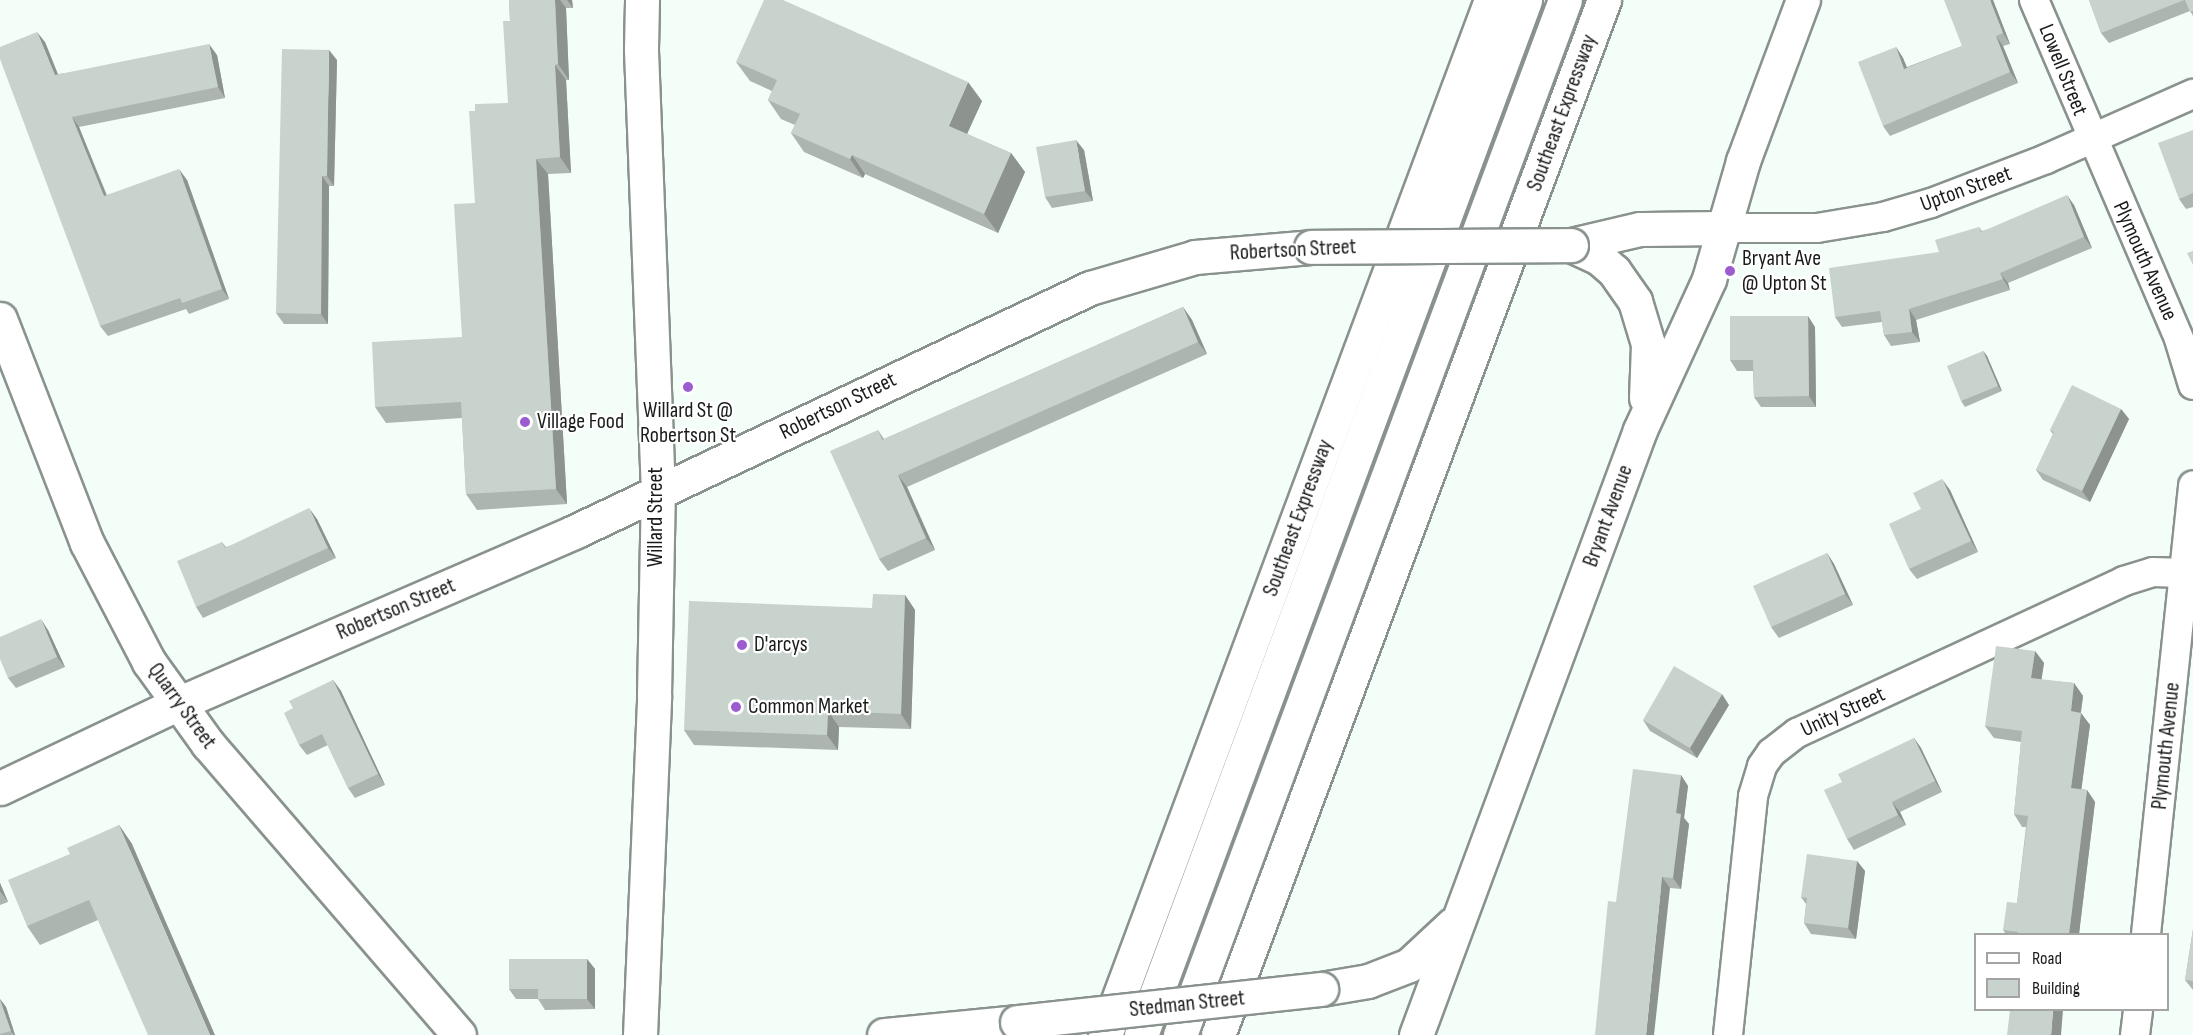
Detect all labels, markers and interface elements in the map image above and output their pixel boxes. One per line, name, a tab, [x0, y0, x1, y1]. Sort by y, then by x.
street label: Lowell Street	[2033, 20, 2093, 120]
street label: Southeast Expressway	[1521, 31, 1603, 195]
street label: Upton Street	[1917, 160, 2015, 218]
street label: Plymouth Avenue	[2107, 197, 2183, 325]
street label: Robertson Street	[1229, 234, 1357, 266]
place label: Bryant Ave @ Upton St	[1742, 245, 1827, 296]
marker: Bryant Ave @ Upton St	[1723, 264, 1737, 278]
street label: Robertson Street	[775, 366, 901, 446]
marker: Willard St @ Robertson St	[681, 380, 695, 394]
place label: Willard St @ Robertson St	[640, 397, 736, 448]
place label: Village Food	[537, 409, 624, 435]
marker: Village Food	[518, 415, 532, 429]
street label: Southeast Expressway	[1257, 436, 1339, 600]
street label: Bryant Avenue	[1577, 461, 1639, 571]
street label: Willard Street	[643, 467, 669, 567]
street label: Robertson Street	[333, 572, 459, 646]
place label: D'arcys	[754, 632, 808, 658]
marker: D'arcys	[735, 638, 749, 652]
street label: Quarry Street	[142, 658, 222, 754]
street label: Unity Street	[1797, 681, 1889, 743]
street label: Plymouth Avenue	[2146, 681, 2186, 811]
place label: Common Market	[748, 694, 869, 720]
marker: Common Market	[729, 700, 743, 714]
legend	[1974, 933, 2169, 1011]
text: Road	[2032, 948, 2062, 969]
text: Building	[2032, 978, 2080, 999]
street label: Stedman Street	[1128, 985, 1246, 1023]

